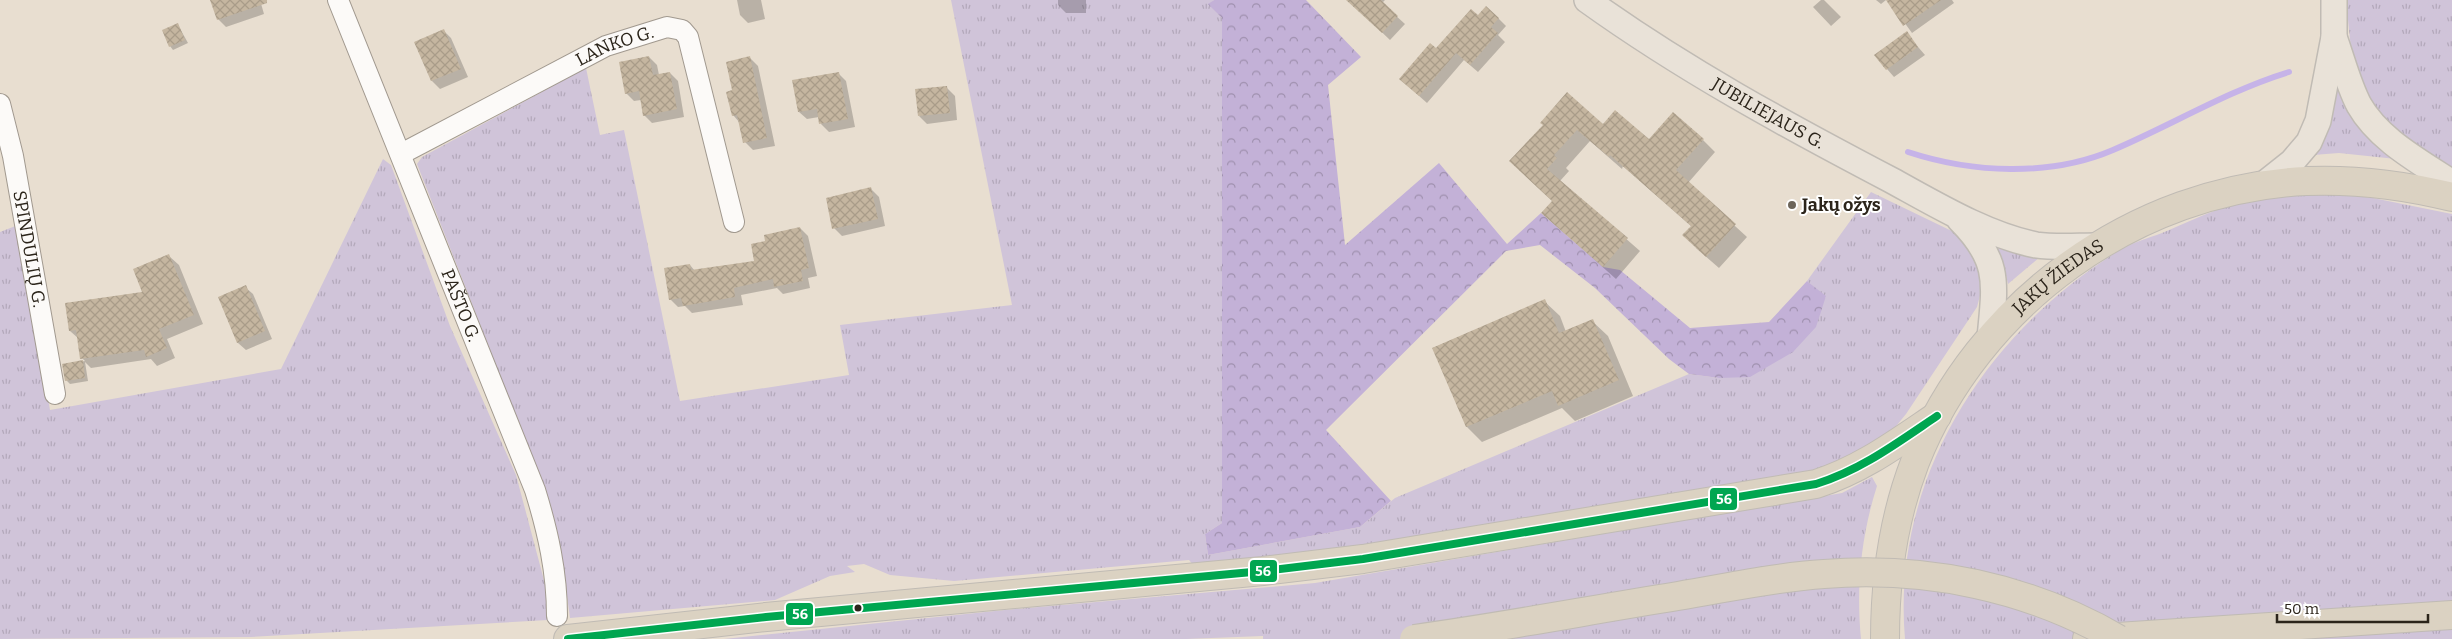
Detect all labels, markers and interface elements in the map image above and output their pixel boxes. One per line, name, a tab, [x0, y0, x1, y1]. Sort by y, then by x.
street label: LANKO G.	[572, 21, 656, 71]
street label: JUBILIEJAUS G.	[1707, 72, 1829, 154]
street label: SPINDULIŲ G.	[8, 189, 50, 309]
place label: Jakų ožys	[1801, 194, 1881, 216]
marker: Jakų ožys	[1786, 199, 1798, 211]
street label: JAKŲ ŽIEDAS	[2007, 234, 2108, 320]
street label: PAŠTO G.	[436, 266, 485, 345]
line badge: 56	[1709, 487, 1738, 511]
text: 56	[1716, 491, 1732, 508]
line badge: 56	[1249, 559, 1278, 583]
text: 56	[1255, 563, 1271, 580]
scale bar	[2277, 592, 2428, 624]
text: 50 m	[2284, 600, 2320, 618]
line badge: 56	[785, 602, 814, 626]
unlabelled marker	[853, 603, 863, 613]
text: 56	[792, 606, 808, 623]

